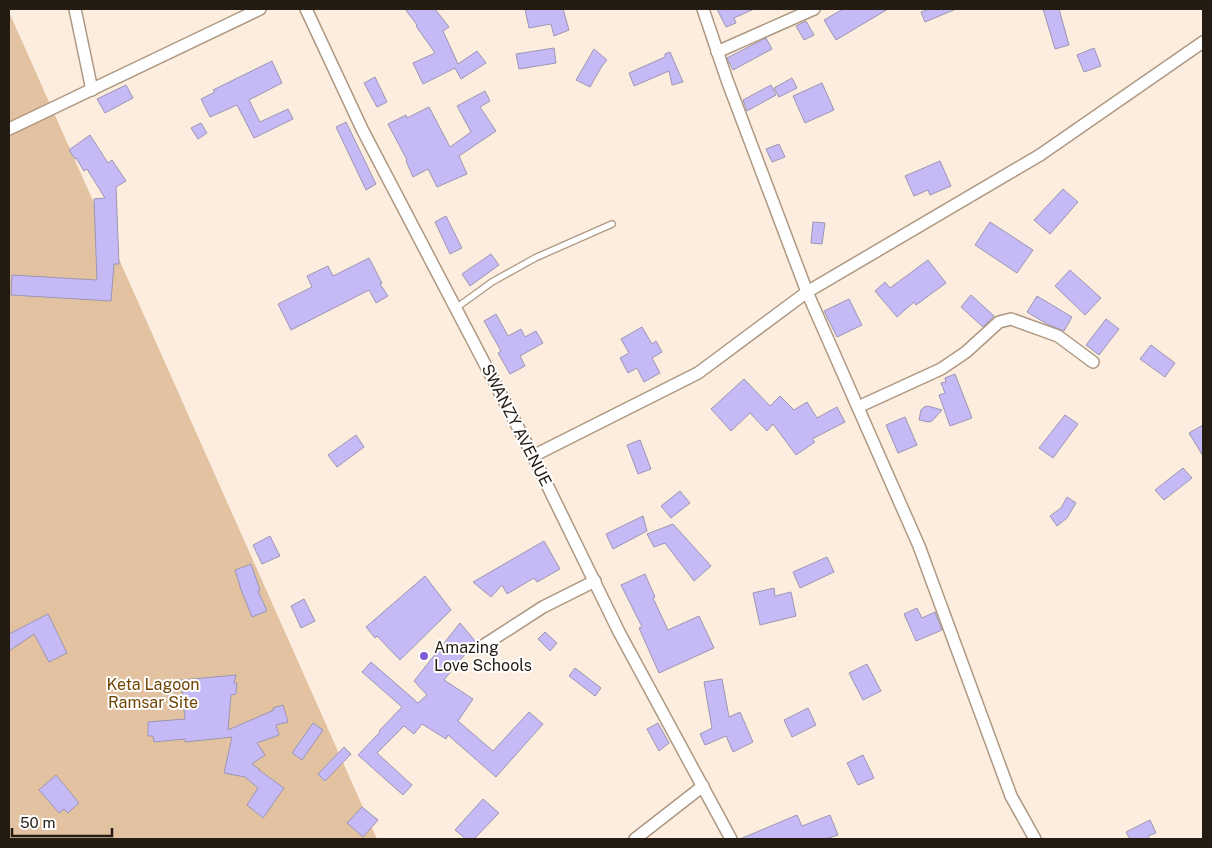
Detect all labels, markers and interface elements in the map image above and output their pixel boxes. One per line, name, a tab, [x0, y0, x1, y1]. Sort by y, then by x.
street label: SWANZY AVENUE	[478, 361, 556, 489]
place label: Amazing Love Schools	[434, 638, 532, 675]
marker: Amazing Love Schools	[418, 650, 430, 662]
park label: Keta Lagoon Ramsar Site	[107, 675, 199, 712]
scale bar	[12, 806, 112, 838]
text: 50 m	[20, 814, 55, 831]

